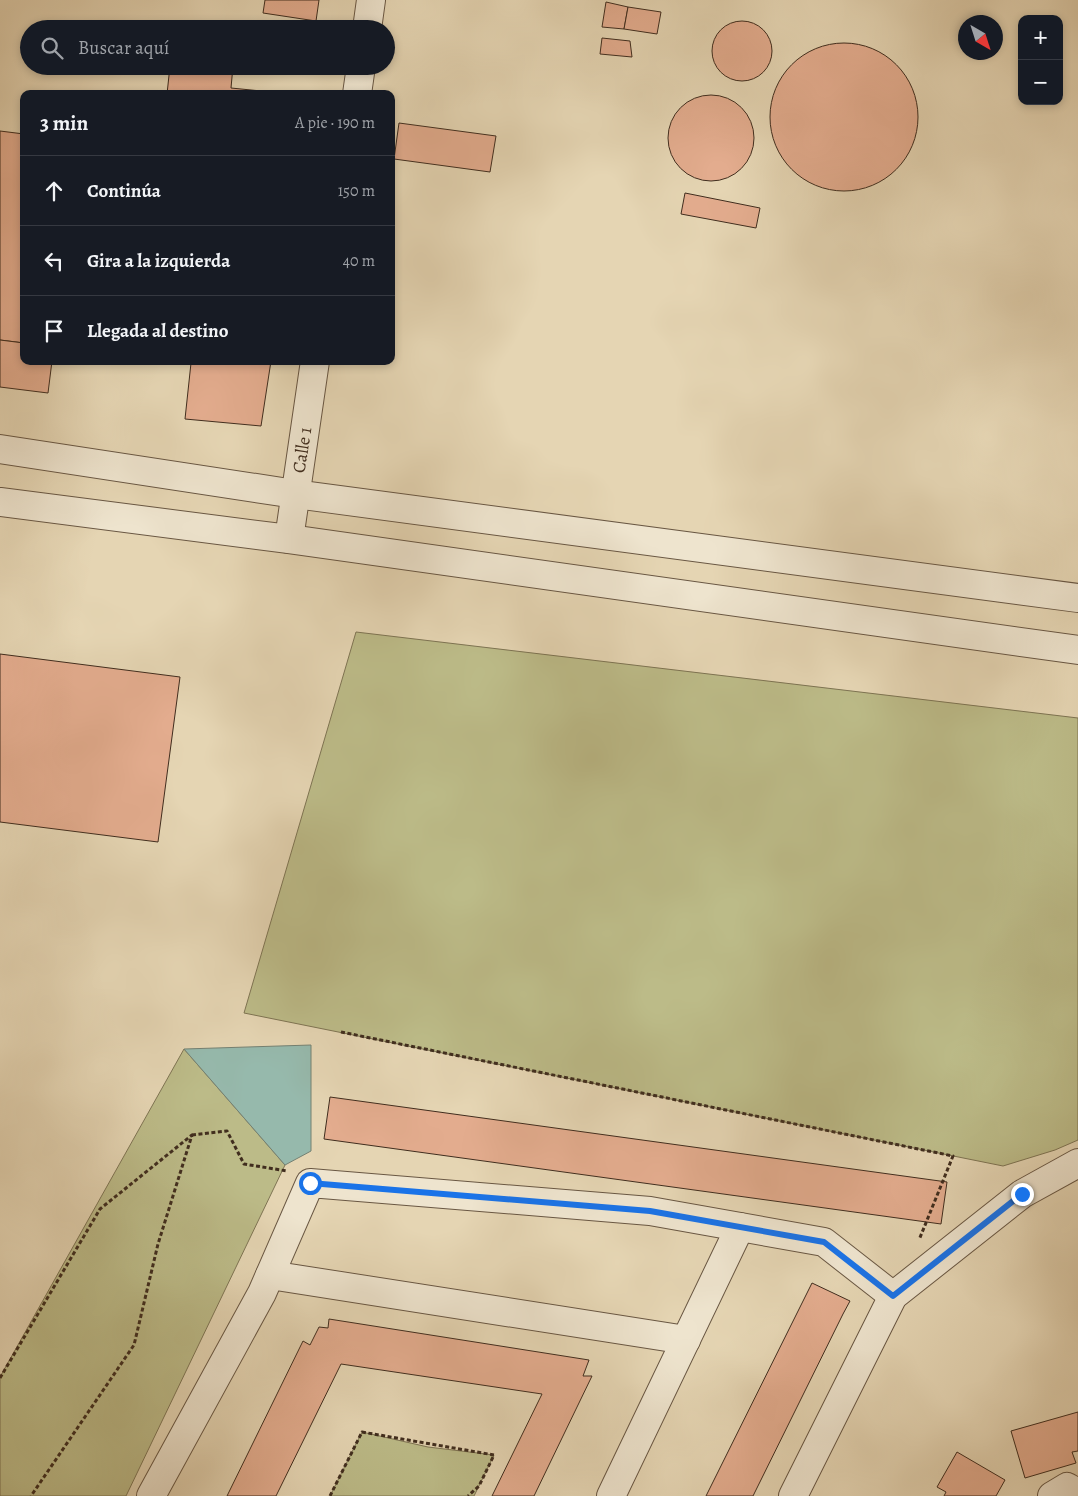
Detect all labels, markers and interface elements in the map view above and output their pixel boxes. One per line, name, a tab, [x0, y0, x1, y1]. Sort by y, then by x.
north arrow	[958, 15, 1003, 60]
map controls	[1018, 15, 1063, 105]
button: +	[1018, 15, 1063, 60]
search box	[20, 20, 395, 75]
icon: search	[38, 34, 66, 62]
text: Buscar aquí	[78, 35, 169, 61]
button: −	[1018, 60, 1063, 105]
text: 3 min	[40, 109, 88, 137]
text: A pie · 190 m	[295, 112, 375, 134]
icon: ahead	[40, 177, 68, 205]
text: Continúa	[87, 178, 161, 204]
text: 150 m	[338, 180, 375, 202]
icon: left	[40, 247, 68, 275]
text: Gira a la izquierda	[87, 248, 230, 274]
text: 40 m	[343, 250, 375, 272]
icon: arrive	[40, 317, 68, 345]
text: Llegada al destino	[87, 318, 229, 344]
street label: Calle 1	[287, 425, 317, 475]
route start	[299, 1172, 322, 1195]
route end	[1011, 1183, 1034, 1206]

